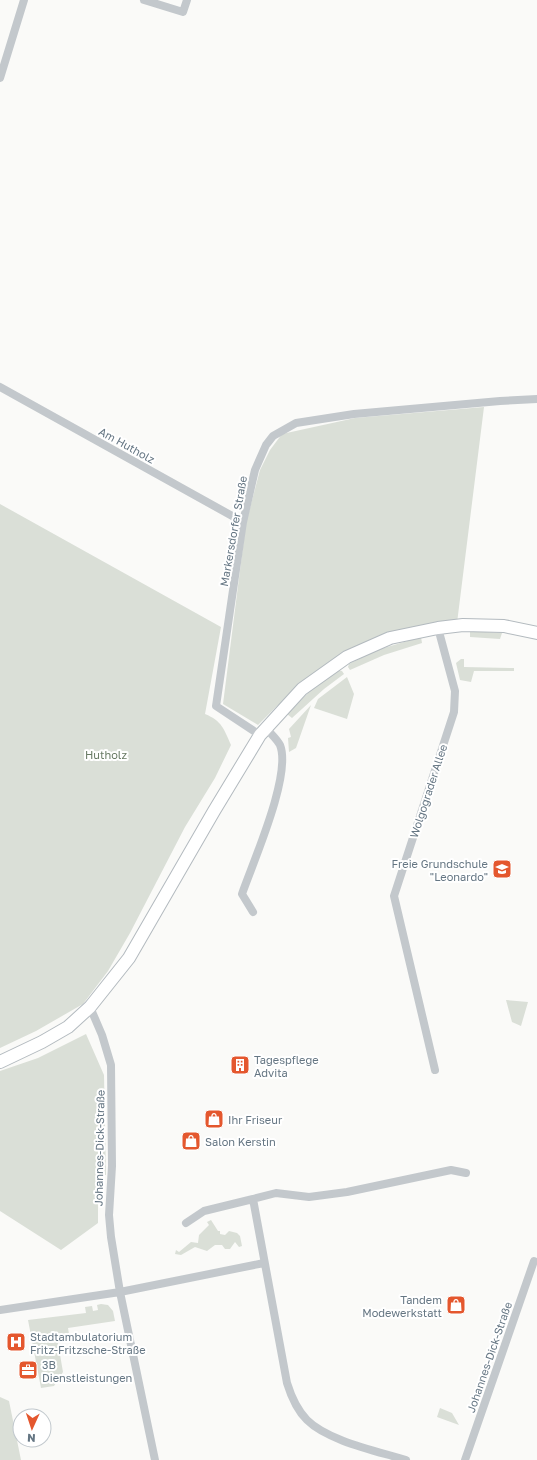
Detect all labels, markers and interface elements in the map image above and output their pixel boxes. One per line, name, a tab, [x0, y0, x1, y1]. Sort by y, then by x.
street label: Am Hutholz	[97, 424, 158, 466]
street label: Markersdorfer Straße	[217, 475, 249, 587]
street label: Wolgograder Allee	[407, 743, 449, 839]
park label: Hutholz	[85, 748, 127, 761]
place label: Freie Grundschule "Leonardo"	[392, 857, 488, 883]
school or university icon: Freie Grundschule "Leonardo"	[491, 858, 513, 880]
place label: Tagespflege Advita	[254, 1053, 319, 1079]
building icon: Tagespflege Advita	[229, 1054, 251, 1076]
street label: Johannes-Dick-Straße	[91, 1090, 107, 1206]
shop icon: Ihr Friseur	[203, 1108, 225, 1130]
place label: Ihr Friseur	[228, 1113, 283, 1126]
shop icon: Salon Kerstin	[180, 1130, 202, 1152]
place label: Salon Kerstin	[205, 1135, 276, 1148]
place label: Tandem Modewerkstatt	[362, 1293, 442, 1319]
shop icon: Tandem Modewerkstatt	[445, 1294, 467, 1316]
street label: Johannes-Dick-Straße	[464, 1300, 514, 1414]
place label: Stadtambulatorium Fritz-Fritzsche-Straße	[30, 1330, 146, 1356]
hospital icon: Stadtambulatorium Fritz-Fritzsche-Straße	[5, 1331, 27, 1353]
place label: 3B Dienstleistungen	[42, 1358, 132, 1384]
office icon: 3B Dienstleistungen	[17, 1359, 39, 1381]
north arrow	[12, 1408, 52, 1448]
text: N	[27, 1432, 36, 1445]

